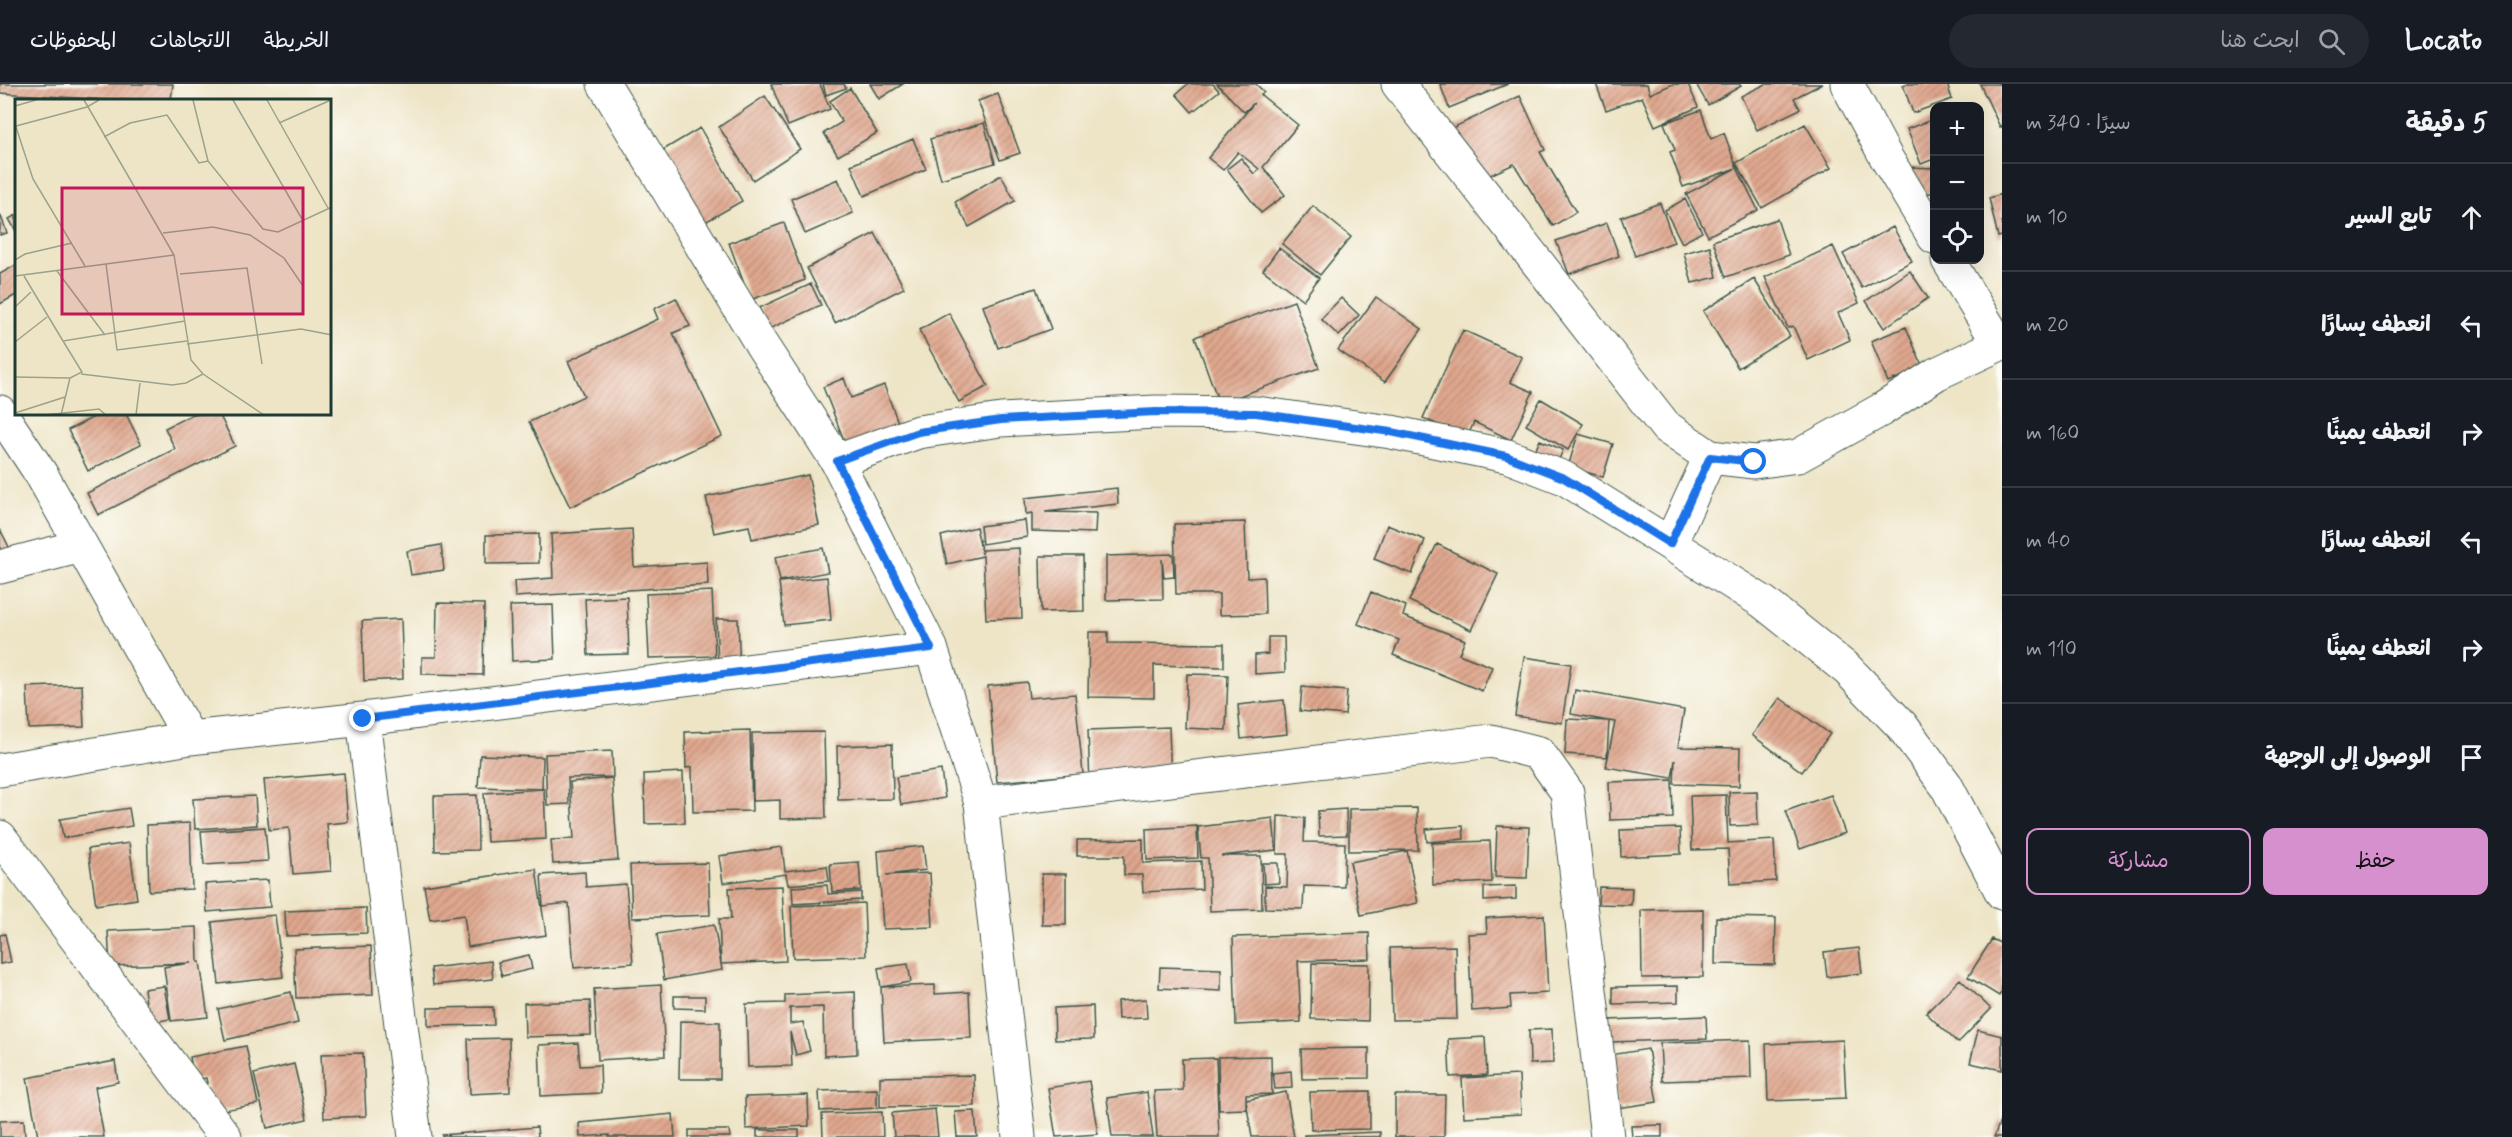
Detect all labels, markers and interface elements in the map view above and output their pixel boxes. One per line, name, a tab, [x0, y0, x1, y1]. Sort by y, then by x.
search box	[1949, 14, 2369, 68]
text: Locato	[2405, 23, 2482, 60]
icon: search	[2315, 25, 2348, 58]
text: المحفوظات	[30, 27, 116, 55]
text: الاتجاهات	[149, 27, 231, 55]
text: الخريطة	[264, 27, 329, 55]
text: ابحث هنا	[2220, 27, 2300, 55]
inset map	[15, 99, 332, 416]
map controls	[1930, 102, 1984, 264]
button: +	[1930, 102, 1984, 156]
text: 5 دقيقة	[2405, 107, 2488, 141]
text: سيرًا · 340 m	[2026, 110, 2131, 137]
button: −	[1930, 156, 1984, 210]
icon: ahead	[2455, 201, 2488, 234]
text: تابع السير	[2347, 203, 2431, 231]
text: 10 m	[2026, 204, 2068, 231]
button: locate	[1930, 210, 1984, 264]
icon: left	[2455, 309, 2488, 342]
text: انعطف يسارًا	[2321, 311, 2431, 339]
text: 20 m	[2026, 312, 2069, 339]
icon: right	[2455, 417, 2488, 450]
text: انعطف يمينًا	[2327, 419, 2431, 447]
text: 160 m	[2026, 420, 2079, 447]
route start	[1740, 448, 1766, 474]
icon: left	[2455, 525, 2488, 558]
text: انعطف يسارًا	[2321, 527, 2431, 555]
text: 40 m	[2026, 528, 2070, 555]
icon: right	[2455, 633, 2488, 666]
text: انعطف يمينًا	[2327, 635, 2431, 663]
text: 110 m	[2026, 636, 2077, 663]
route end	[349, 705, 375, 731]
icon: arrive	[2455, 741, 2488, 774]
text: الوصول إلى الوجهة	[2264, 743, 2431, 771]
button: مشاركة	[2026, 828, 2251, 895]
button: حفظ	[2263, 828, 2488, 895]

